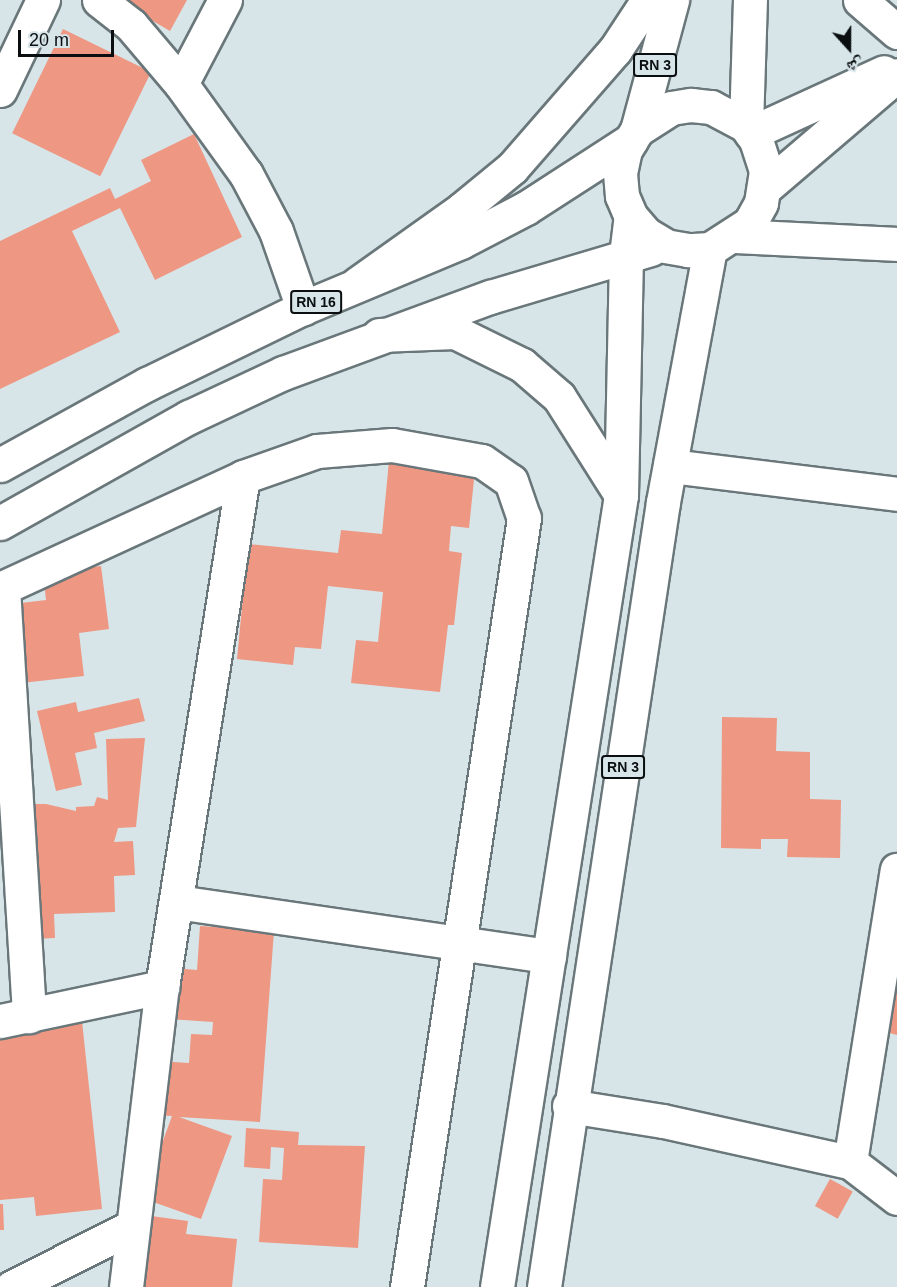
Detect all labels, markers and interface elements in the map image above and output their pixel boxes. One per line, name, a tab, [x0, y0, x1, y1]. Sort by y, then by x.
scale bar	[21, 18, 117, 56]
north arrow	[819, 18, 879, 78]
text: 20 m	[29, 30, 69, 50]
road number: RN 3	[632, 54, 678, 76]
text: ش	[845, 54, 867, 76]
road number: RN 16	[289, 291, 343, 313]
road number: RN 3	[600, 756, 646, 778]

